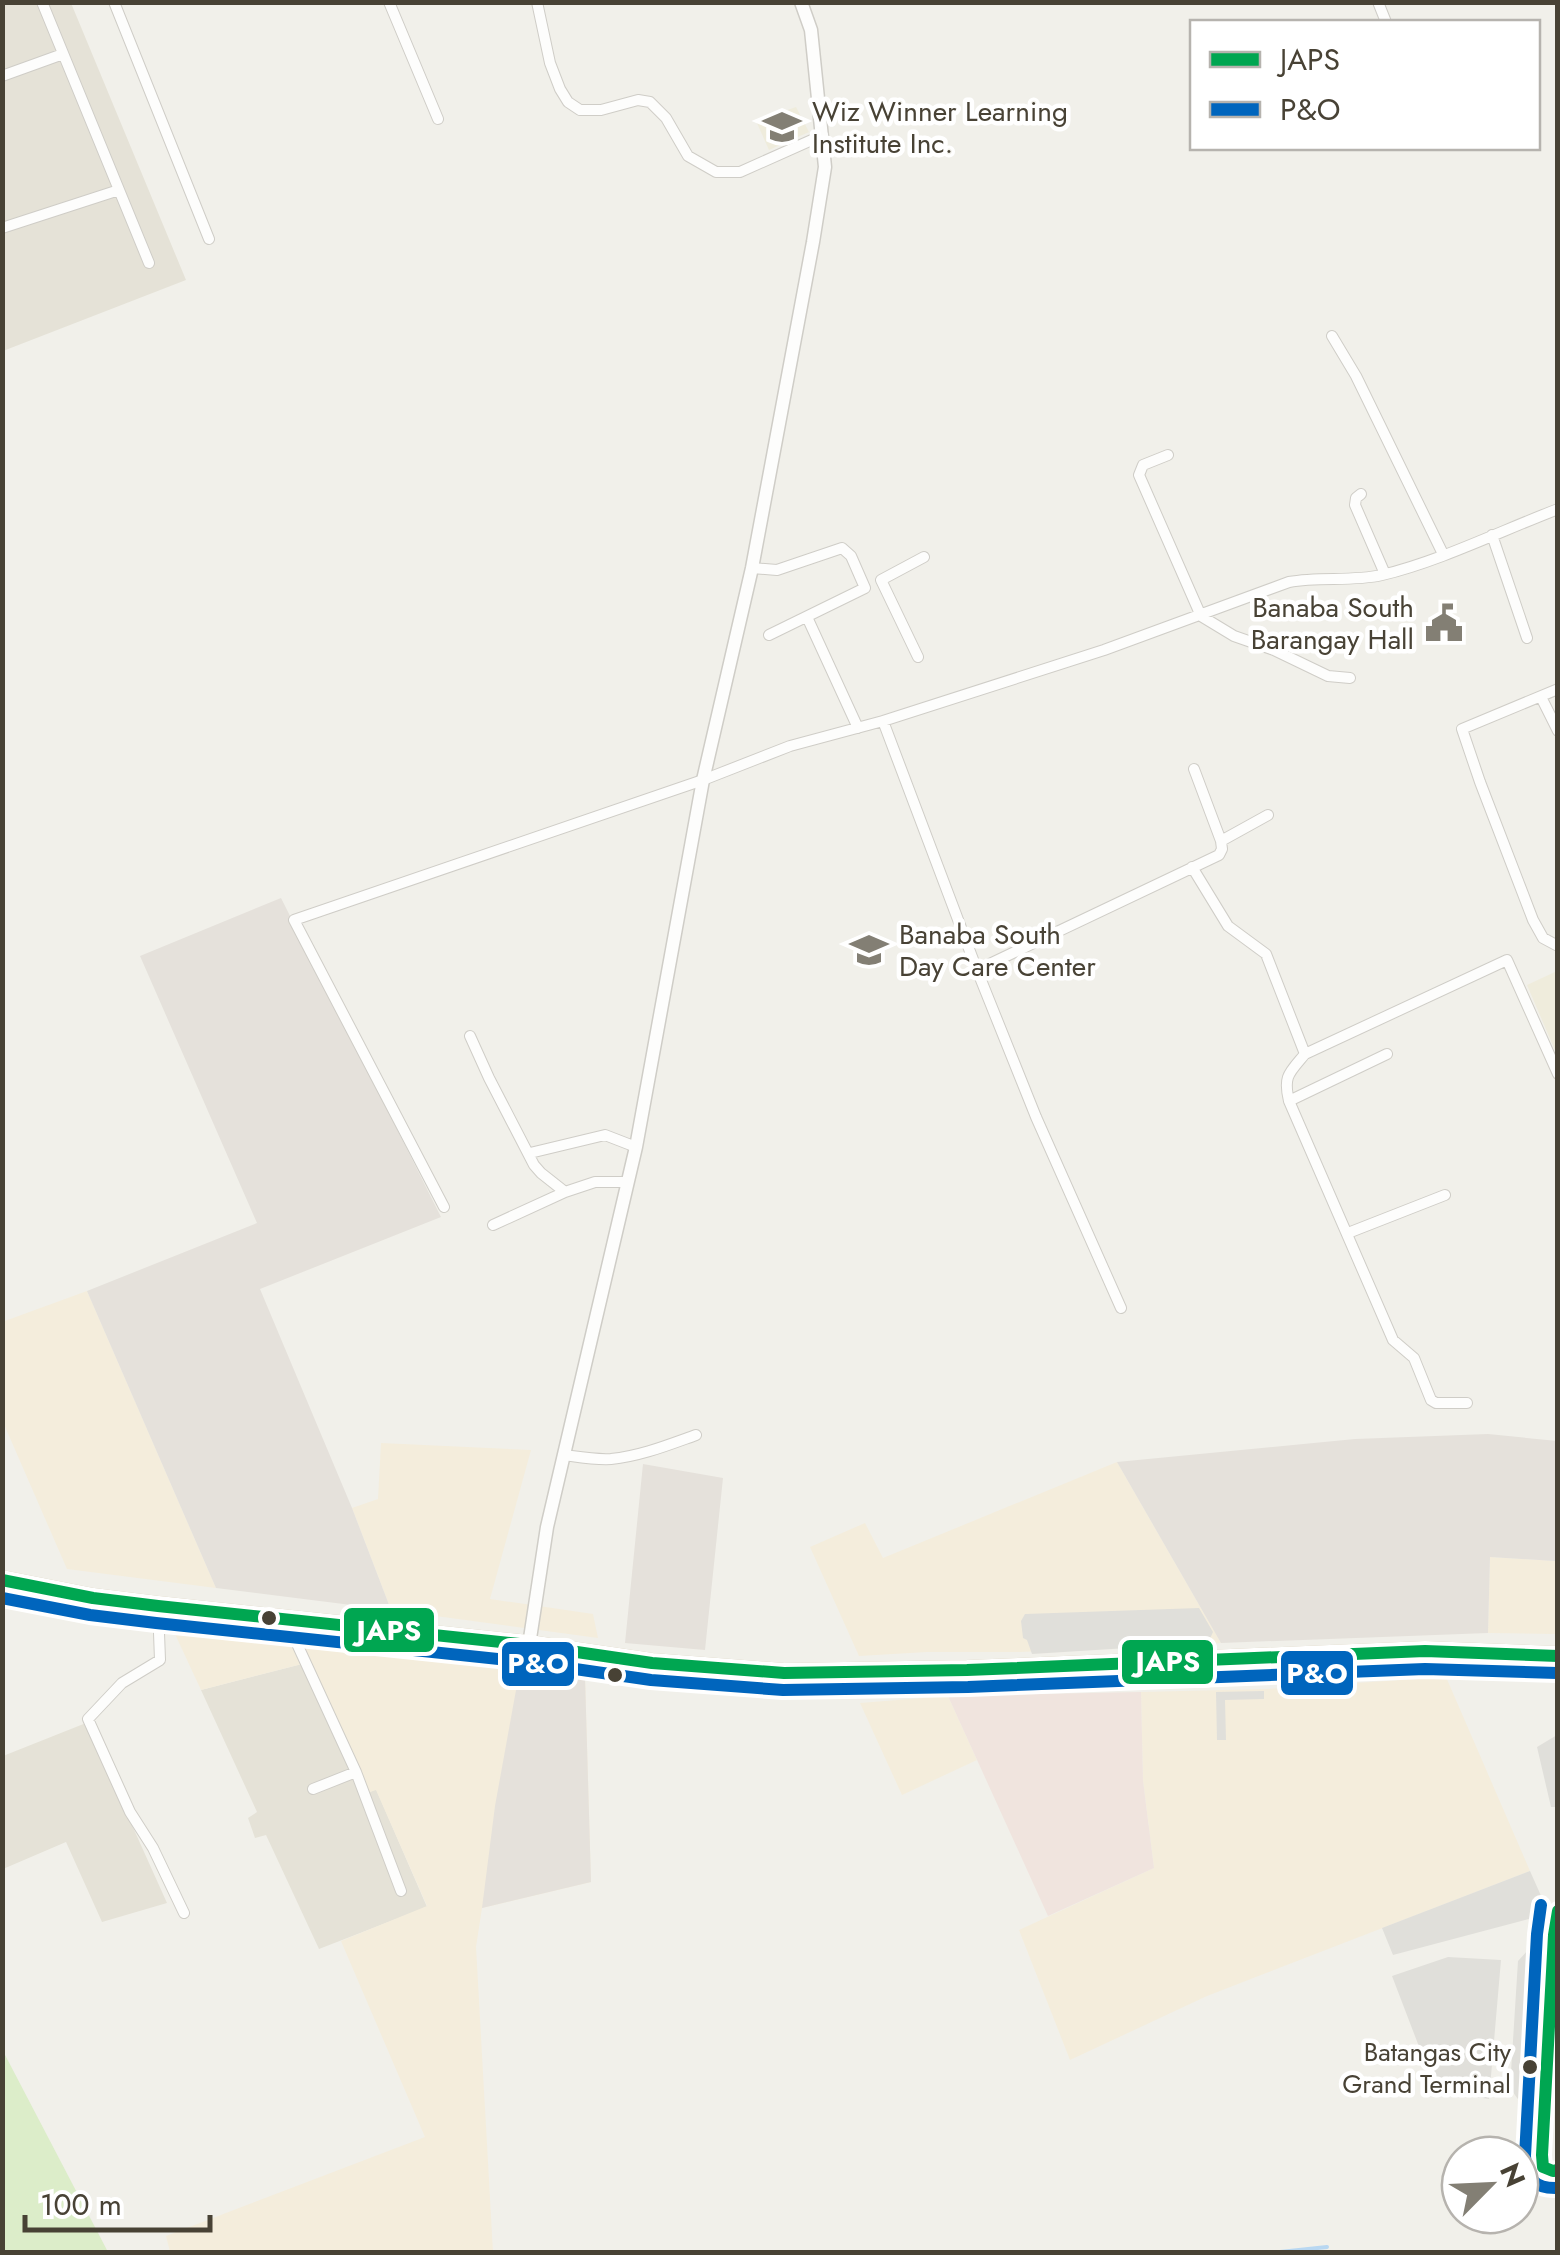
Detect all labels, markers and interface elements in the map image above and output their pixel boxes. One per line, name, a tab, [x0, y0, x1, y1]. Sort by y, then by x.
legend	[1190, 20, 1540, 150]
text: JAPS	[1276, 38, 1340, 81]
text: P&O	[1280, 88, 1340, 131]
place label: Wiz Winner Learning Institute Inc.	[812, 91, 1068, 164]
school or university icon: Wiz Winner Learning Institute Inc.	[761, 106, 803, 148]
place label: Banaba South Barangay Hall	[1251, 587, 1414, 660]
public building icon: Banaba South Barangay Hall	[1423, 602, 1465, 644]
place label: Banaba South Day Care Center	[899, 914, 1096, 987]
school or university icon: Banaba South Day Care Center	[848, 929, 890, 971]
line badge: JAPS	[342, 1606, 436, 1654]
unlabelled marker	[259, 1608, 279, 1628]
text: JAPS	[352, 1610, 421, 1651]
line badge: JAPS	[1120, 1638, 1215, 1686]
line badge: P&O	[500, 1640, 576, 1688]
text: JAPS	[1131, 1641, 1200, 1682]
text: P&O	[507, 1643, 569, 1684]
line badge: P&O	[1279, 1649, 1355, 1697]
text: P&O	[1286, 1653, 1348, 1694]
unlabelled marker	[605, 1665, 625, 1685]
place label: Batangas City Grand Terminal	[1342, 2033, 1512, 2103]
marker: Batangas City Grand Terminal	[1520, 2057, 1540, 2077]
north arrow	[1440, 2135, 1540, 2235]
text: N	[1489, 2157, 1536, 2194]
scale bar	[25, 2170, 210, 2232]
text: 100 m	[40, 2183, 122, 2226]

